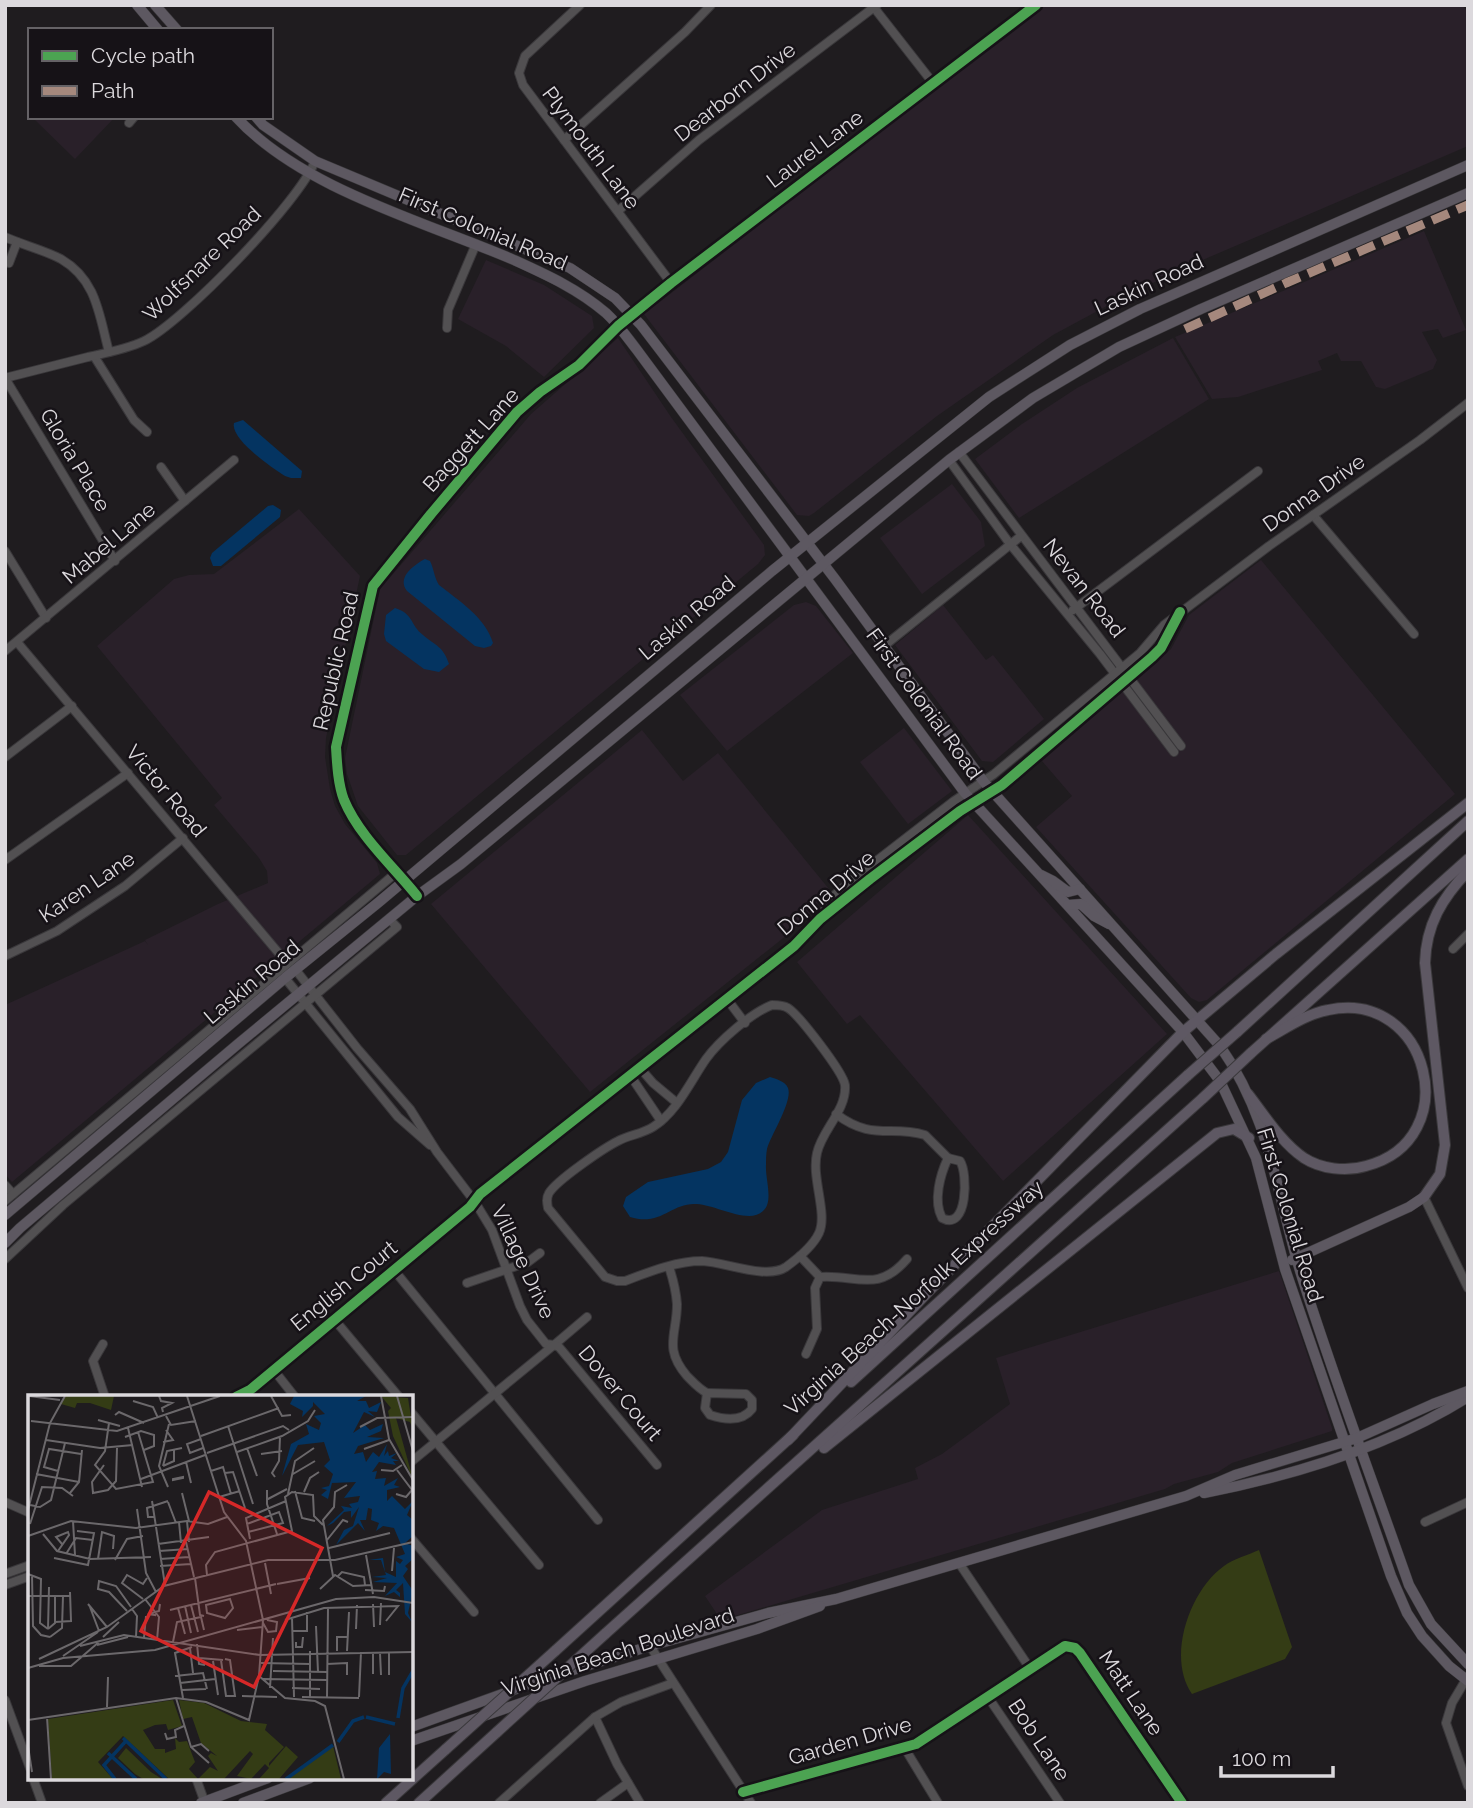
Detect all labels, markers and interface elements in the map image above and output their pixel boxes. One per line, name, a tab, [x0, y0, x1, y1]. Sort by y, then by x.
legend	[28, 28, 273, 119]
street label: Dearborn Drive	[669, 37, 800, 147]
text: Cycle path	[91, 43, 195, 68]
text: Path	[91, 78, 135, 103]
street label: Plymouth Lane	[537, 81, 646, 214]
street label: Laurel Lane	[762, 104, 868, 193]
street label: First Colonial Road	[395, 182, 571, 275]
street label: Wolfsnare Road	[137, 201, 266, 326]
street label: Laskin Road	[1090, 248, 1207, 321]
street label: Baggett Lane	[417, 383, 524, 497]
street label: Gloria Place	[35, 404, 116, 516]
street label: Donna Drive	[1258, 448, 1370, 537]
street label: Mabel Lane	[57, 496, 160, 589]
street label: Nevan Road	[1038, 533, 1131, 642]
street label: Laskin Road	[634, 570, 740, 665]
street label: Republic Road	[307, 589, 364, 733]
street label: First Colonial Road	[861, 623, 988, 784]
street label: Victor Road	[121, 740, 212, 842]
street label: Karen Lane	[34, 845, 139, 928]
street label: Donna Drive	[772, 845, 879, 940]
street label: Laskin Road	[199, 934, 305, 1029]
street label: First Colonial Road	[1252, 1125, 1329, 1305]
street label: Virginia Beach-Norfolk Expressway	[779, 1175, 1048, 1421]
street label: Village Drive	[486, 1201, 561, 1323]
street label: English Court	[285, 1235, 402, 1336]
street label: Dover Court	[573, 1340, 667, 1445]
inset map	[28, 1395, 413, 1780]
street label: Virginia Beach Boulevard	[498, 1602, 737, 1701]
street label: Matt Lane	[1094, 1645, 1169, 1740]
street label: Bob Lane	[1003, 1694, 1076, 1785]
street label: Garden Drive	[786, 1711, 914, 1770]
scale bar	[1221, 1734, 1333, 1778]
text: 100 m	[1232, 1746, 1291, 1771]

